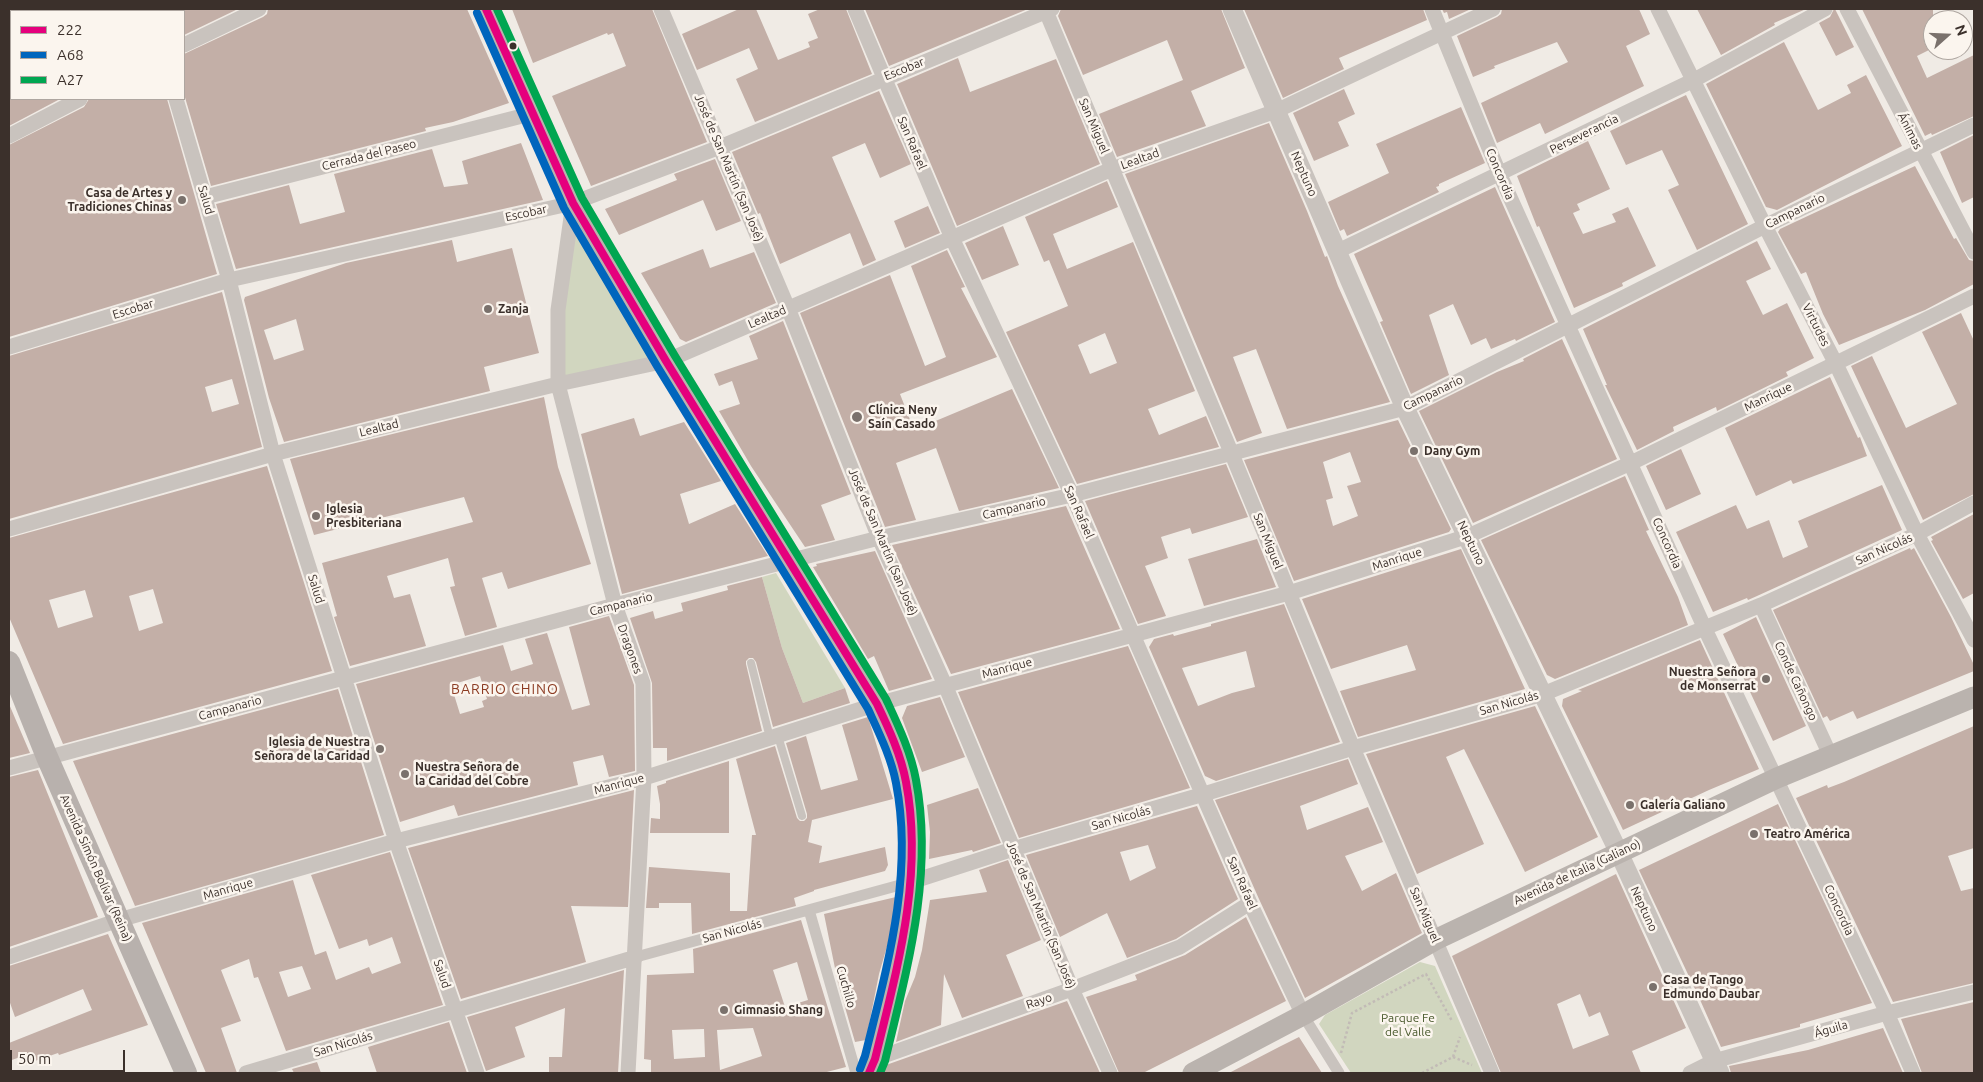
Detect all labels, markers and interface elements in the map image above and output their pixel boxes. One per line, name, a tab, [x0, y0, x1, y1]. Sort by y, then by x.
legend	[10, 10, 185, 100]
north arrow	[1923, 10, 1973, 60]
text: 222	[57, 21, 82, 38]
text: N	[1952, 23, 1970, 38]
unlabelled marker	[508, 41, 518, 51]
text: A68	[57, 46, 84, 63]
street label: Escobar	[882, 54, 926, 84]
text: A27	[57, 71, 84, 88]
street label: José de San Martín (San José)	[691, 92, 767, 244]
street label: San Miguel	[1076, 96, 1112, 156]
street label: Ánimas	[1895, 110, 1925, 152]
street label: Perseverancia	[1547, 111, 1621, 157]
street label: San Rafael	[894, 114, 930, 172]
street label: Cerrada del Paseo	[320, 136, 418, 174]
street label: Lealtad	[1119, 145, 1161, 173]
street label: Concordia	[1483, 146, 1517, 202]
street label: Neptuno	[1288, 149, 1320, 199]
street label: Salud	[195, 184, 217, 216]
place label: Casa de Artes y Tradiciones Chinas	[68, 186, 172, 214]
street label: Campanario	[1763, 190, 1827, 232]
marker: Casa de Artes y Tradiciones Chinas	[176, 194, 188, 206]
street label: Escobar	[504, 202, 548, 224]
street label: Escobar	[111, 296, 155, 322]
street label: Virtudes	[1799, 301, 1833, 349]
place label: Zanja	[498, 302, 529, 316]
marker: Zanja	[482, 303, 494, 315]
street label: Lealtad	[746, 303, 788, 331]
street label: Campanario	[1401, 372, 1465, 414]
street label: Manrique	[1742, 379, 1794, 415]
place label: Clínica Neny Saín Casado	[868, 403, 937, 431]
marker: Clínica Neny Saín Casado	[850, 410, 864, 424]
street label: Lealtad	[358, 416, 400, 440]
place label: Dany Gym	[1424, 444, 1480, 458]
marker: Dany Gym	[1408, 445, 1420, 457]
street label: José de San Martín (San José)	[845, 466, 921, 618]
street label: San Rafael	[1061, 483, 1097, 541]
street label: Campanario	[981, 494, 1047, 522]
place label: Iglesia Presbiteriana	[326, 502, 402, 530]
marker: Iglesia Presbiteriana	[310, 510, 322, 522]
street label: San Miguel	[1250, 511, 1286, 571]
street label: Concordia	[1649, 515, 1685, 571]
street label: Neptuno	[1454, 518, 1488, 568]
street label: San Nicolás	[1853, 530, 1915, 568]
street label: Manrique	[1370, 544, 1424, 574]
street label: Salud	[305, 573, 327, 605]
street label: Campanario	[588, 589, 654, 619]
street label: Dragones	[614, 622, 646, 676]
street label: Conde Cañongo	[1771, 639, 1821, 723]
street label: Manrique	[980, 654, 1034, 682]
place label: Nuestra Señora de Monserrat	[1669, 665, 1756, 693]
marker: Nuestra Señora de Monserrat	[1760, 673, 1772, 685]
district label: BARRIO CHINO	[450, 681, 560, 697]
street label: San Nicolás	[1478, 688, 1540, 718]
street label: Campanario	[197, 693, 263, 723]
place label: Iglesia de Nuestra Señora de la Caridad	[254, 735, 370, 763]
marker: Iglesia de Nuestra Señora de la Caridad	[374, 743, 386, 755]
place label: Nuestra Señora de la Caridad del Cobre	[415, 760, 529, 788]
marker: Nuestra Señora de la Caridad del Cobre	[399, 768, 411, 780]
street label: Manrique	[592, 770, 646, 798]
street label: Avenida Simón Bolívar (Reina)	[57, 792, 135, 944]
place label: Galería Galiano	[1640, 798, 1726, 812]
marker: Galería Galiano	[1624, 799, 1636, 811]
street label: San Nicolás	[1090, 803, 1152, 833]
place label: Teatro América	[1764, 827, 1850, 841]
marker: Teatro América	[1748, 828, 1760, 840]
street label: Avenida de Italia (Galiano)	[1511, 836, 1643, 908]
street label: José de San Martín (San José)	[1003, 839, 1079, 991]
street label: San Rafael	[1224, 854, 1260, 912]
street label: Manrique	[201, 875, 255, 903]
street label: Concordia	[1821, 882, 1857, 938]
street label: Neptuno	[1627, 884, 1661, 934]
street label: San Miguel	[1407, 885, 1443, 945]
street label: San Nicolás	[701, 916, 763, 946]
street label: Salud	[430, 958, 454, 990]
street label: Cuchillo	[833, 964, 859, 1010]
place label: Casa de Tango Edmundo Daubar	[1663, 973, 1760, 1001]
marker: Casa de Tango Edmundo Daubar	[1647, 981, 1659, 993]
street label: Rayo	[1024, 990, 1054, 1012]
place label: Gimnasio Shang	[734, 1003, 823, 1017]
marker: Gimnasio Shang	[718, 1004, 730, 1016]
park label: Parque Fe del Valle	[1381, 1011, 1435, 1039]
street label: Águila	[1813, 1017, 1849, 1041]
street label: San Nicolás	[312, 1028, 374, 1060]
scale bar	[12, 1040, 128, 1072]
text: 50 m	[18, 1050, 51, 1067]

